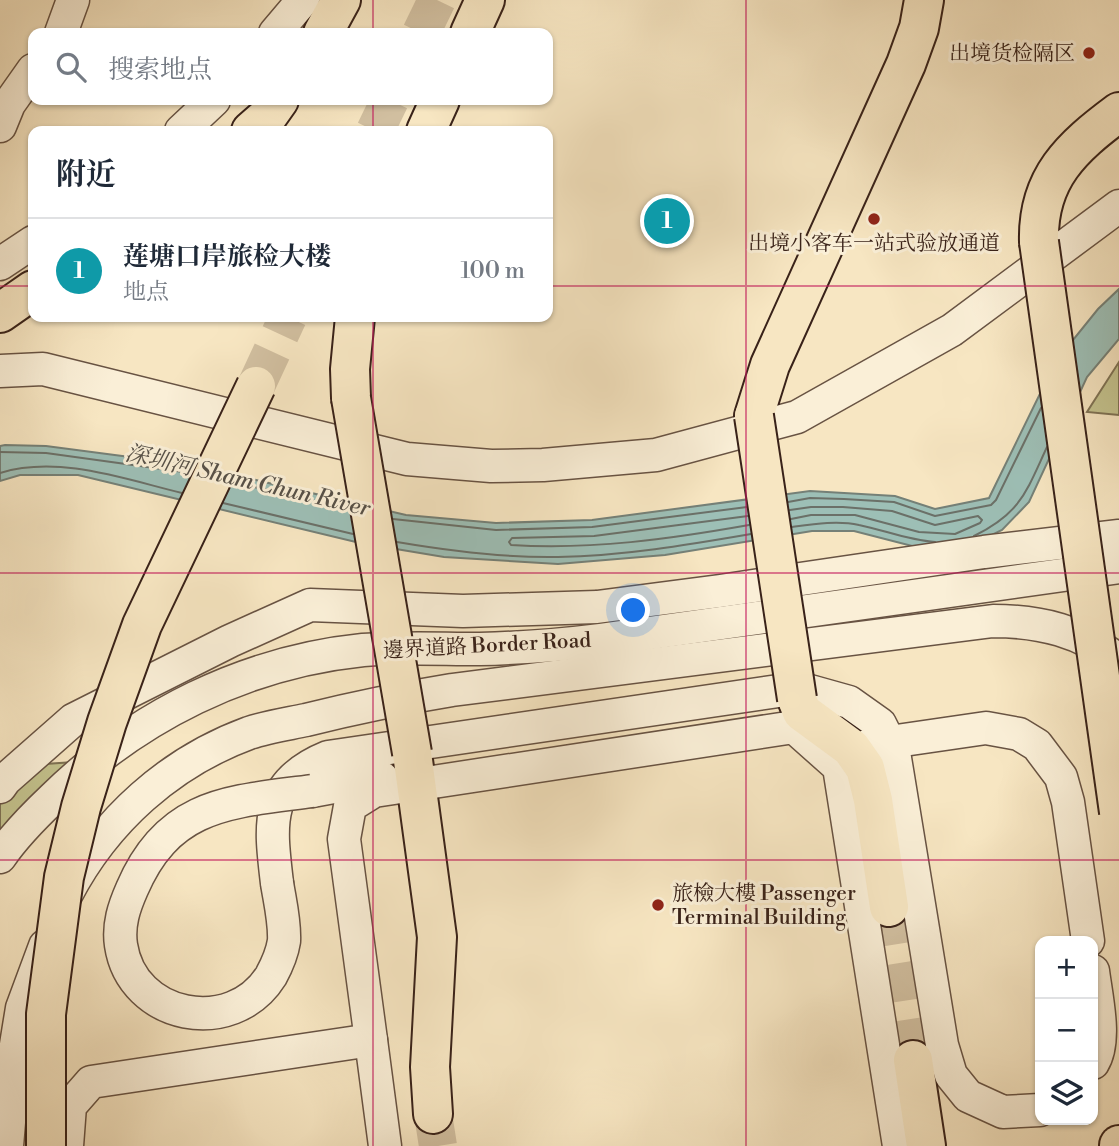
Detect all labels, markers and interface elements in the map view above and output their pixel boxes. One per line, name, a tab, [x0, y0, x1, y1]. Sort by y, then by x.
search box	[28, 28, 553, 105]
place label: 出境货检隔区	[949, 41, 1075, 67]
marker: 出境货检隔区	[1081, 45, 1097, 61]
icon: search	[52, 48, 90, 86]
text: 搜索地点	[108, 54, 212, 86]
text: 附近	[56, 156, 116, 194]
pin: 1	[644, 195, 690, 247]
marker: 出境小客车一站式验放通道	[866, 211, 882, 227]
place label: 出境小客车一站式验放通道	[748, 231, 1000, 257]
text: 莲塘口岸旅检大楼	[123, 241, 331, 273]
text: 1	[73, 257, 85, 285]
text: 100 m	[460, 257, 525, 285]
text: 地点	[123, 278, 169, 306]
water label: 深圳河 Sham Chun River	[122, 439, 374, 523]
your location	[616, 593, 650, 627]
street label: 邊界道路 Border Road	[382, 628, 592, 664]
place label: 旅檢大樓 Passenger Terminal Building	[672, 881, 856, 931]
marker: 旅檢大樓 Passenger Terminal Building	[650, 897, 666, 913]
map controls	[1035, 936, 1098, 1125]
button: +	[1035, 936, 1098, 999]
button: −	[1035, 999, 1098, 1062]
button: layers	[1035, 1062, 1098, 1125]

